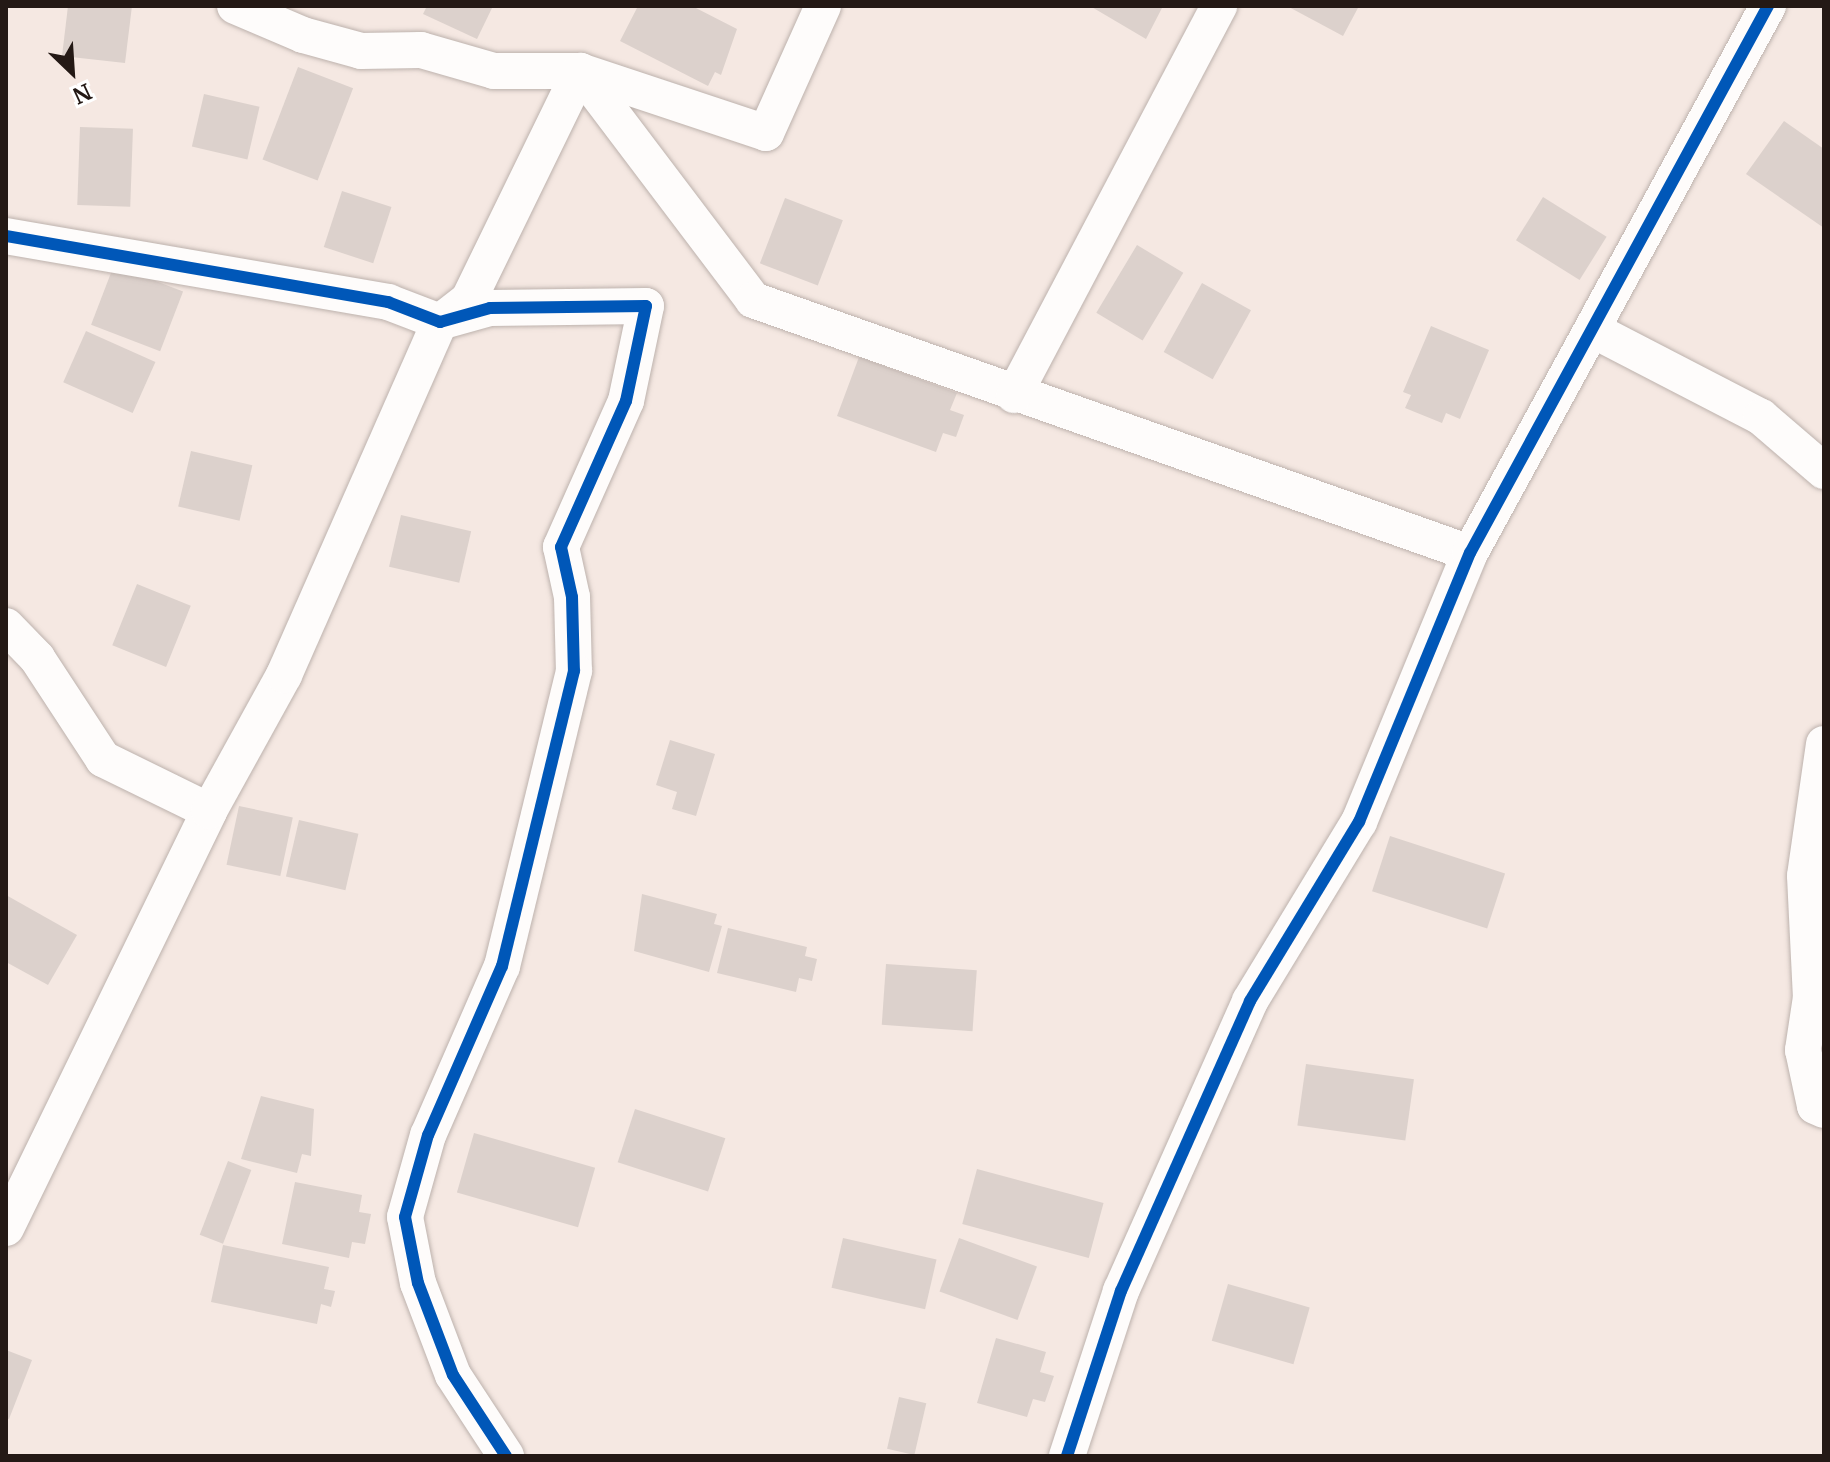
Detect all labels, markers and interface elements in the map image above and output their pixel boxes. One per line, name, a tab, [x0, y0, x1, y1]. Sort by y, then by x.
north arrow	[32, 32, 112, 112]
text: N	[68, 77, 96, 110]

